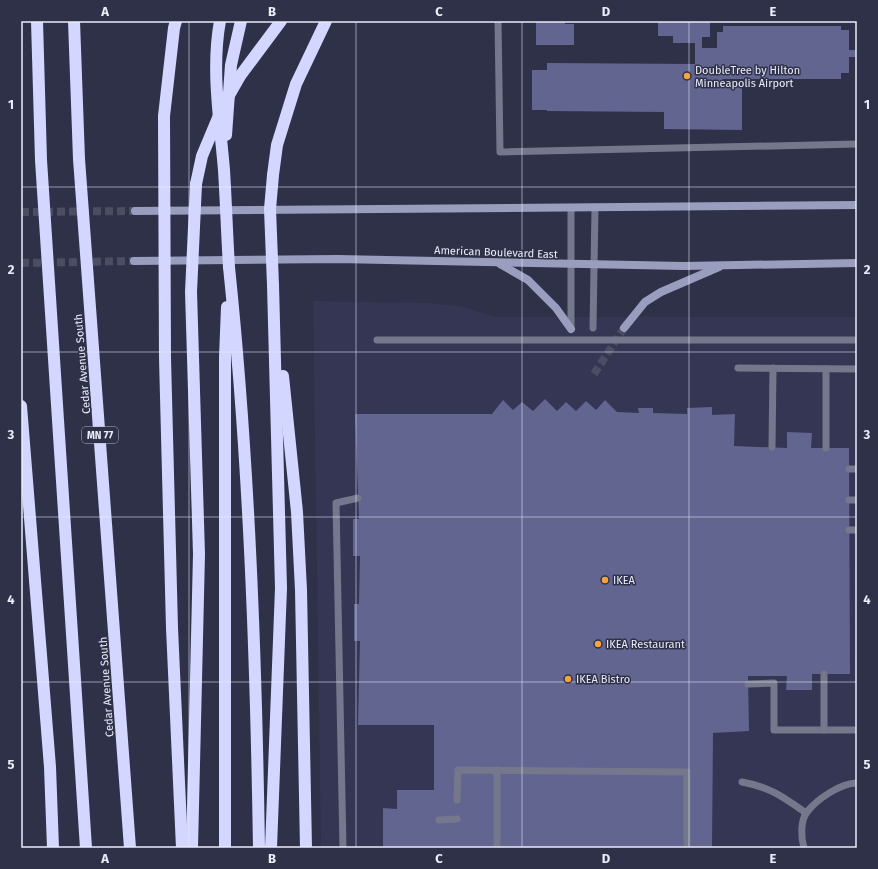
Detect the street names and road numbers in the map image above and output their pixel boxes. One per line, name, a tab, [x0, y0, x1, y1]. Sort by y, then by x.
street label: American Boulevard East	[434, 244, 558, 261]
street label: Cedar Avenue South	[72, 313, 93, 414]
road number: MN 77	[82, 427, 118, 443]
street label: Cedar Avenue South	[97, 636, 116, 737]

